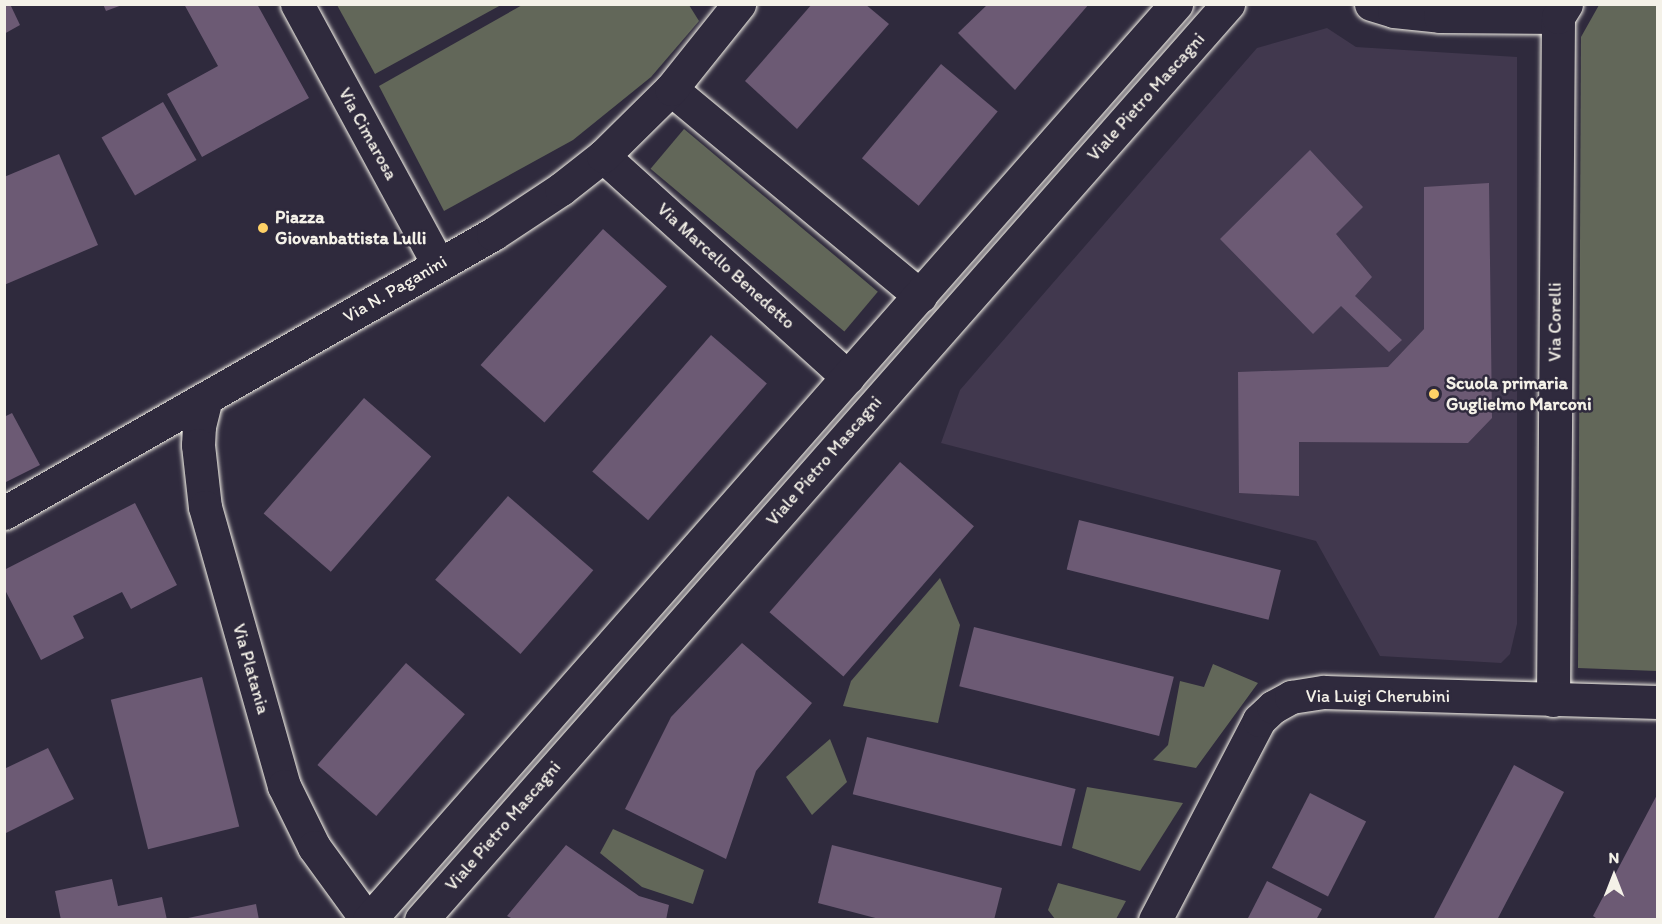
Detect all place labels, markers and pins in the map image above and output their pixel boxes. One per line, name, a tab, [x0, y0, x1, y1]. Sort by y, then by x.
place label: Piazza Giovanbattista Lulli	[275, 207, 426, 250]
marker: Piazza Giovanbattista Lulli	[256, 221, 270, 235]
place label: Scuola primaria Guglielmo Marconi	[1446, 373, 1592, 416]
marker: Scuola primaria Guglielmo Marconi	[1427, 387, 1441, 401]

